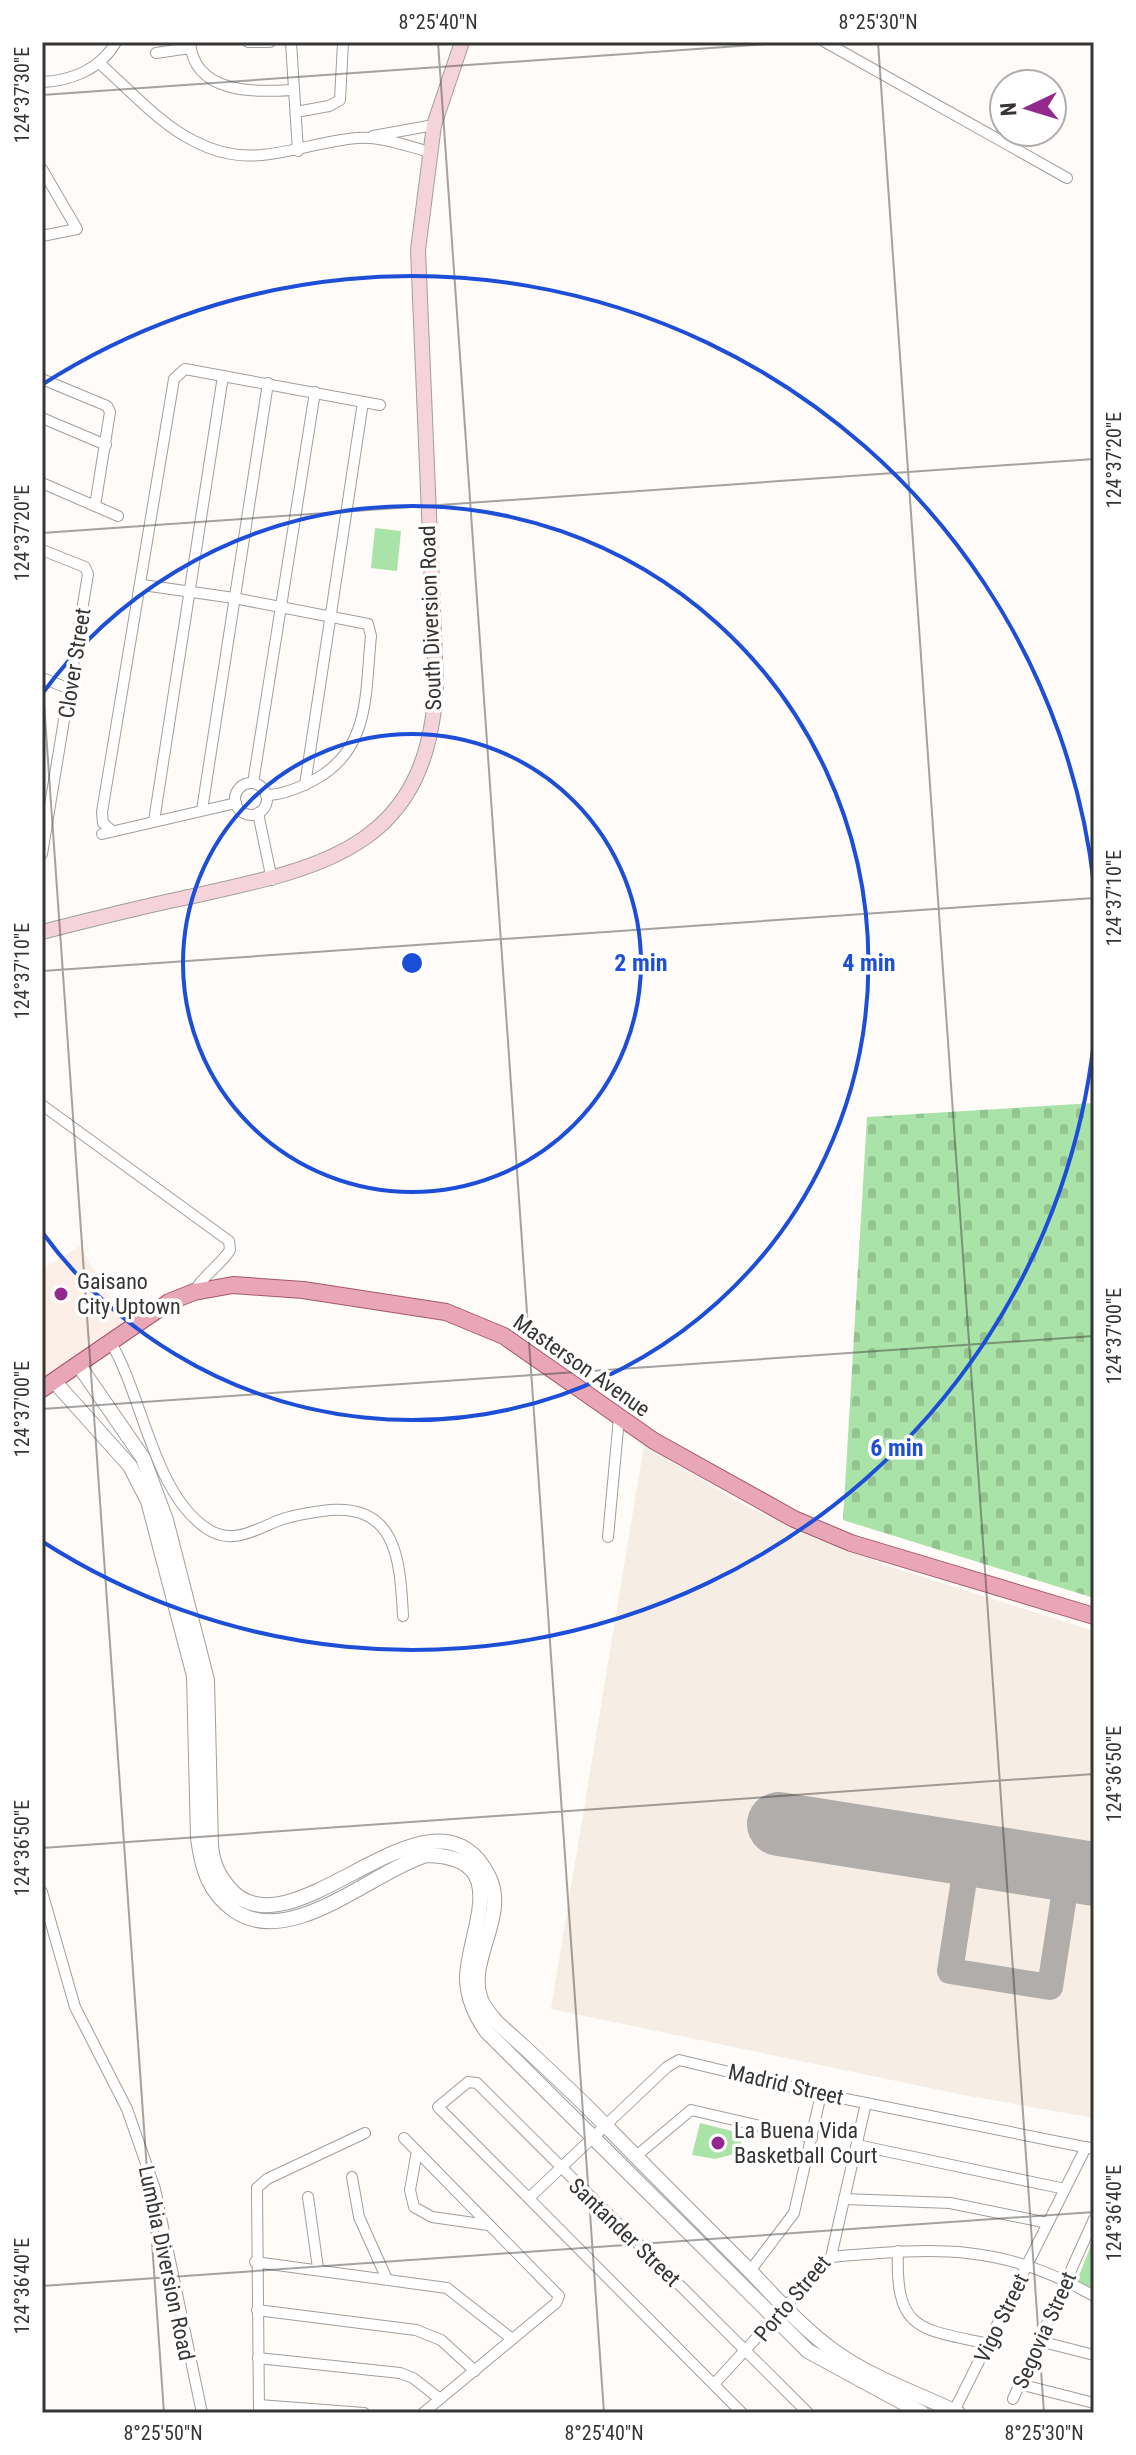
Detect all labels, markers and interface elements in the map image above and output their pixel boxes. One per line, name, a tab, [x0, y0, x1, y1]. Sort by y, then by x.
text: 8°25'40"N	[398, 10, 478, 34]
text: 8°25'30"N	[838, 10, 918, 34]
text: 124°37'30"E	[10, 47, 34, 143]
north arrow	[988, 68, 1068, 148]
text: N	[996, 102, 1021, 117]
text: 124°37'20"E	[1102, 412, 1126, 508]
text: 124°37'20"E	[10, 485, 34, 581]
street label: South Diversion Road	[415, 525, 446, 711]
street label: Clover Street	[53, 606, 96, 720]
text: 124°37'10"E	[1102, 850, 1126, 946]
text: 124°37'10"E	[10, 923, 34, 1019]
centre of rings	[398, 949, 426, 977]
text: 2 min	[614, 949, 668, 977]
text: 4 min	[842, 949, 896, 977]
place label: Gaisano City Uptown	[77, 1269, 181, 1319]
marker: Gaisano City Uptown	[52, 1285, 70, 1303]
text: 124°37'00"E	[1102, 1288, 1126, 1384]
street label: Masterson Avenue	[509, 1309, 655, 1422]
text: 124°37'00"E	[10, 1361, 34, 1457]
text: 6 min	[870, 1434, 924, 1462]
text: 124°36'50"E	[1102, 1726, 1126, 1822]
text: 124°36'50"E	[10, 1800, 34, 1896]
street label: Madrid Street	[726, 2059, 846, 2110]
place label: La Buena Vida Basketball Court	[734, 2118, 878, 2168]
marker: La Buena Vida Basketball Court	[709, 2134, 727, 2152]
street label: Lumbia Diversion Road	[134, 2163, 199, 2363]
text: 124°36'40"E	[1102, 2165, 1126, 2261]
street label: Santander Street	[564, 2173, 685, 2292]
text: 124°36'40"E	[10, 2238, 34, 2334]
street label: Porto Street	[749, 2250, 835, 2346]
street label: Segovia Street	[1008, 2268, 1081, 2392]
street label: Vigo Street	[969, 2270, 1034, 2367]
text: 8°25'50"N	[123, 2421, 203, 2445]
text: 8°25'40"N	[564, 2421, 644, 2445]
text: 8°25'30"N	[1004, 2421, 1084, 2445]

